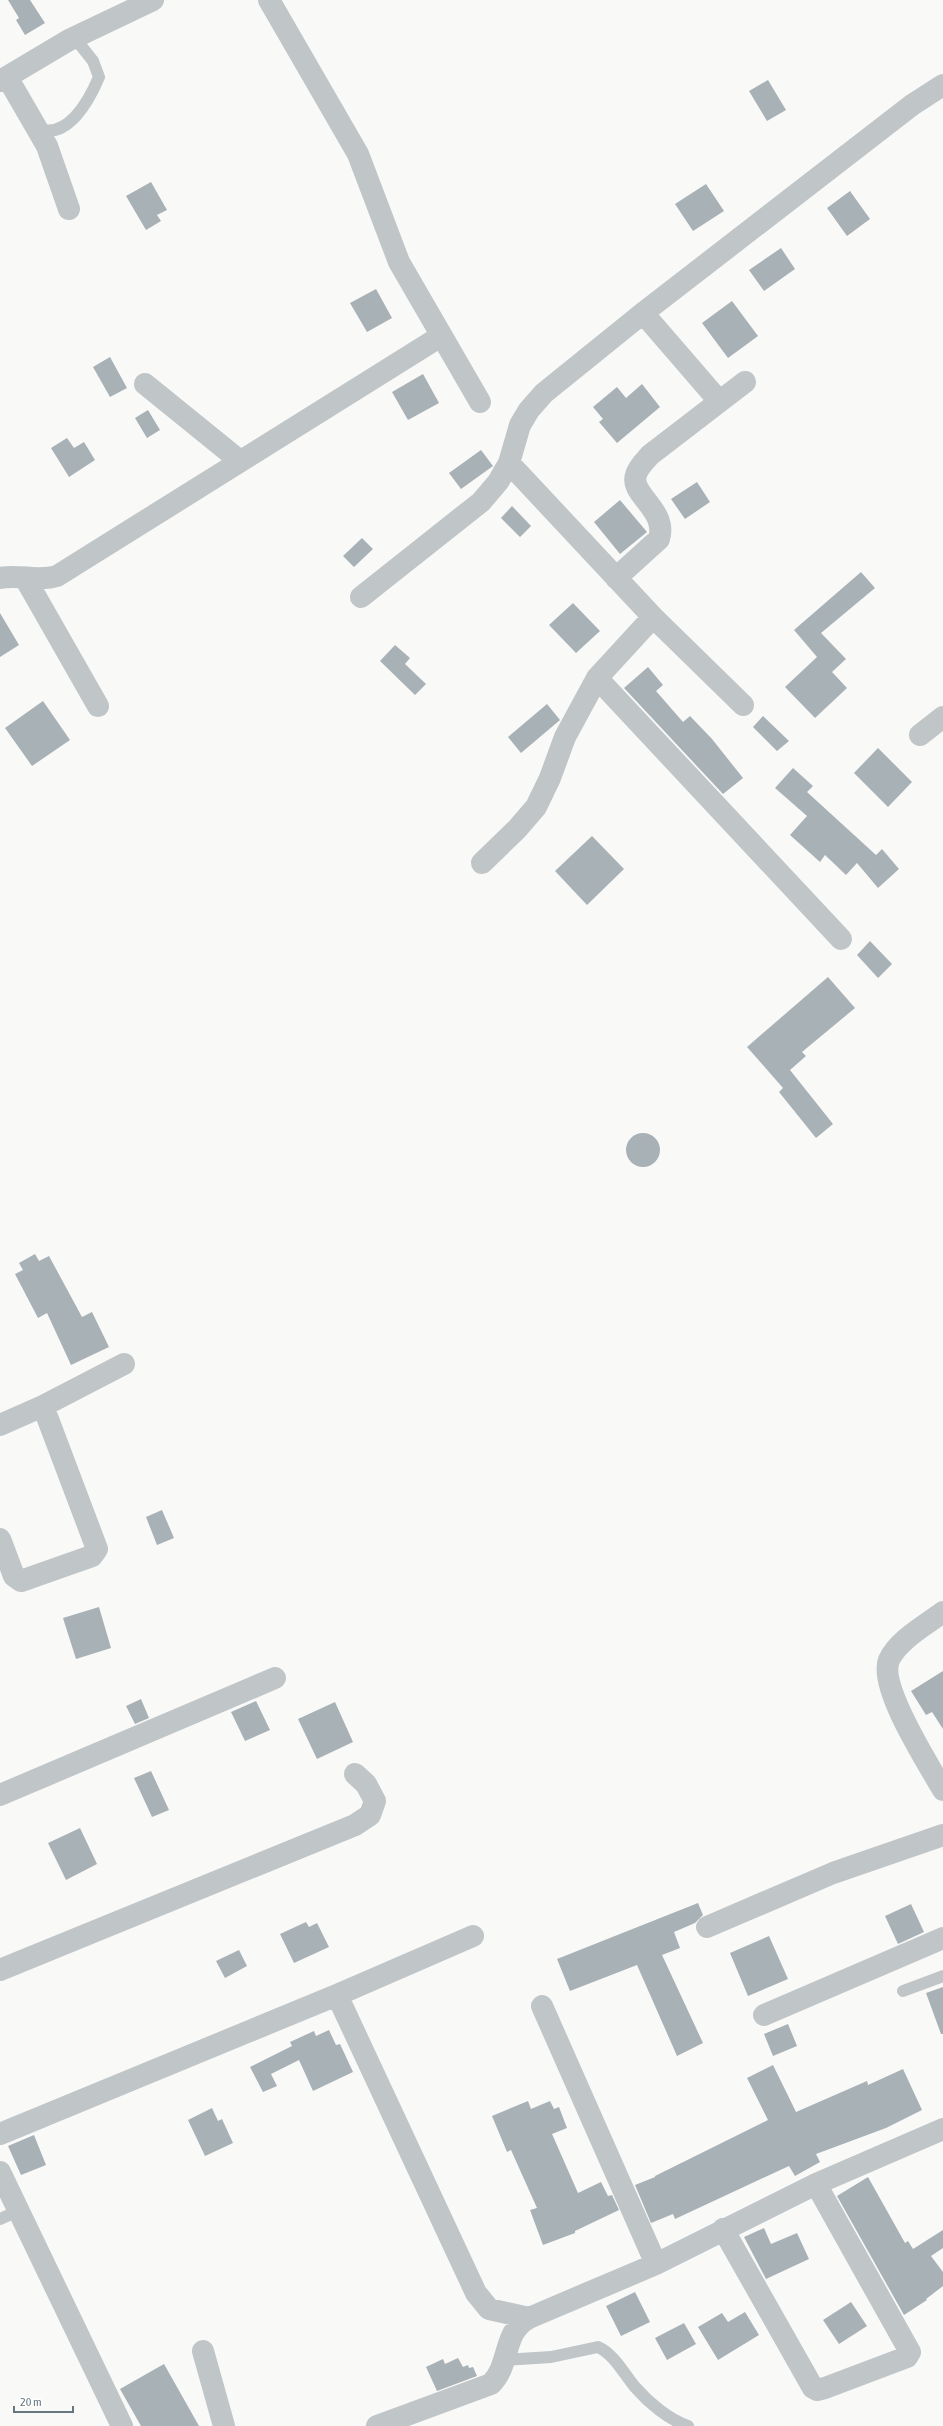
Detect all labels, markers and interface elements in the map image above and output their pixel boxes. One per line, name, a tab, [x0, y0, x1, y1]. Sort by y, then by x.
scale bar	[14, 2388, 73, 2414]
text: 20 m	[20, 2395, 42, 2409]

